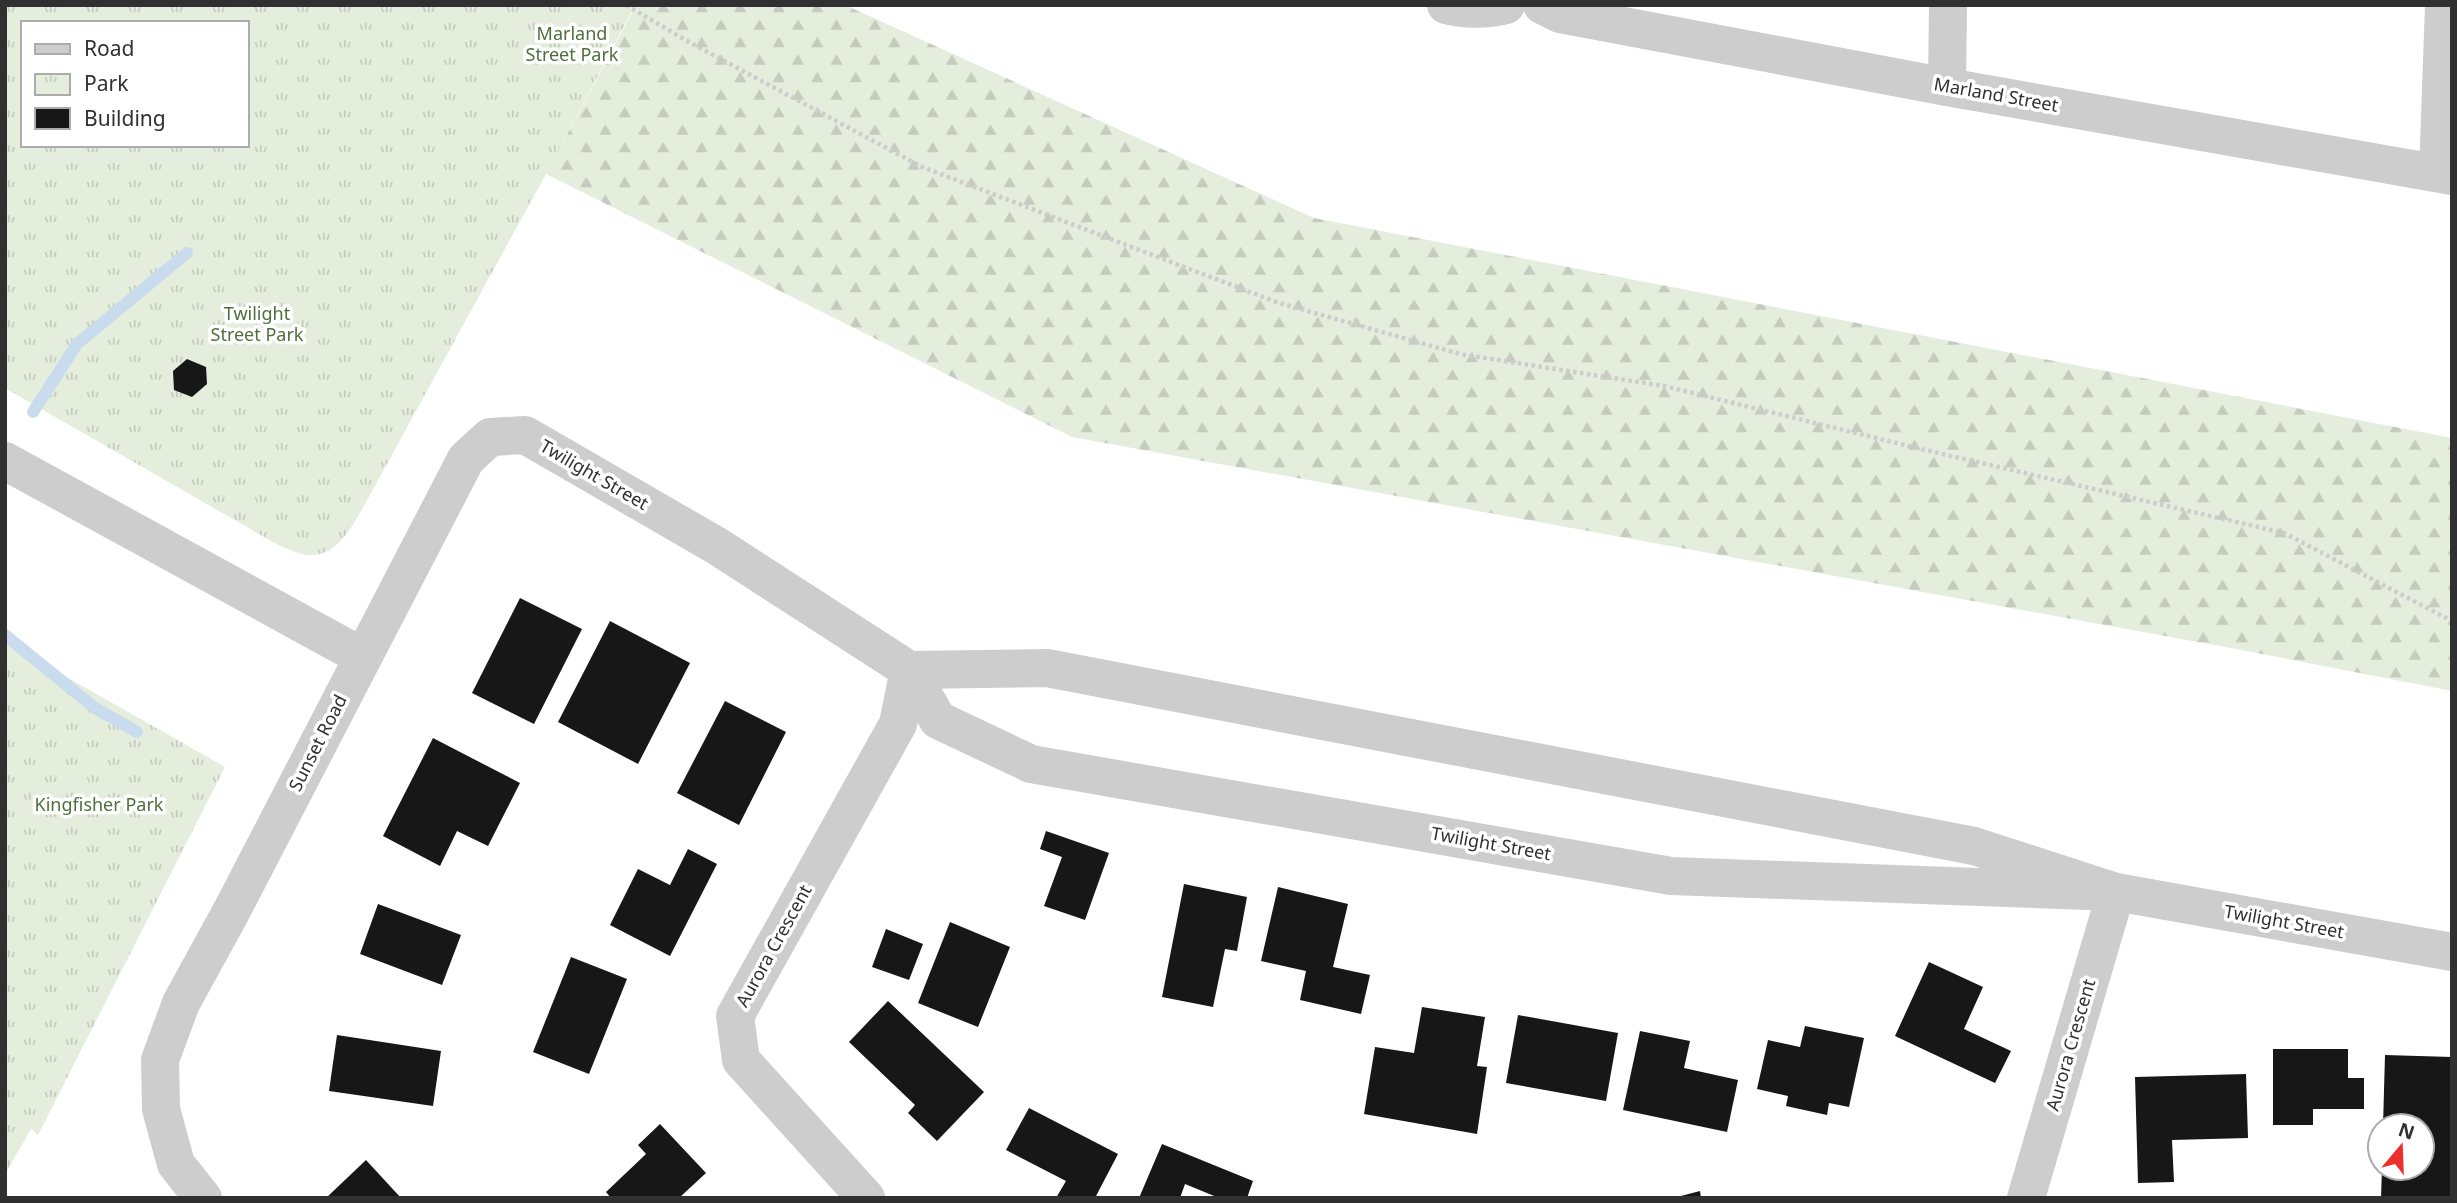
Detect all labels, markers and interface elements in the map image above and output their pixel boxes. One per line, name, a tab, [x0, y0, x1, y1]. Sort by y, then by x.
legend	[21, 21, 248, 147]
park label: Marland Street Park	[526, 21, 619, 66]
text: Road	[84, 34, 134, 62]
text: Park	[84, 69, 129, 97]
street label: Marland Street	[1932, 71, 2061, 117]
text: Building	[84, 104, 166, 132]
park label: Twilight Street Park	[211, 301, 304, 346]
street label: Twilight Street	[536, 433, 653, 515]
street label: Sunset Road	[283, 690, 352, 795]
park label: Kingfisher Park	[35, 792, 164, 816]
street label: Twilight Street	[1429, 821, 1554, 865]
street label: Aurora Crescent	[730, 880, 817, 1011]
street label: Twilight Street	[2222, 899, 2347, 943]
street label: Aurora Crescent	[2040, 976, 2100, 1113]
north arrow	[2366, 1112, 2436, 1182]
text: N	[2395, 1116, 2418, 1146]

